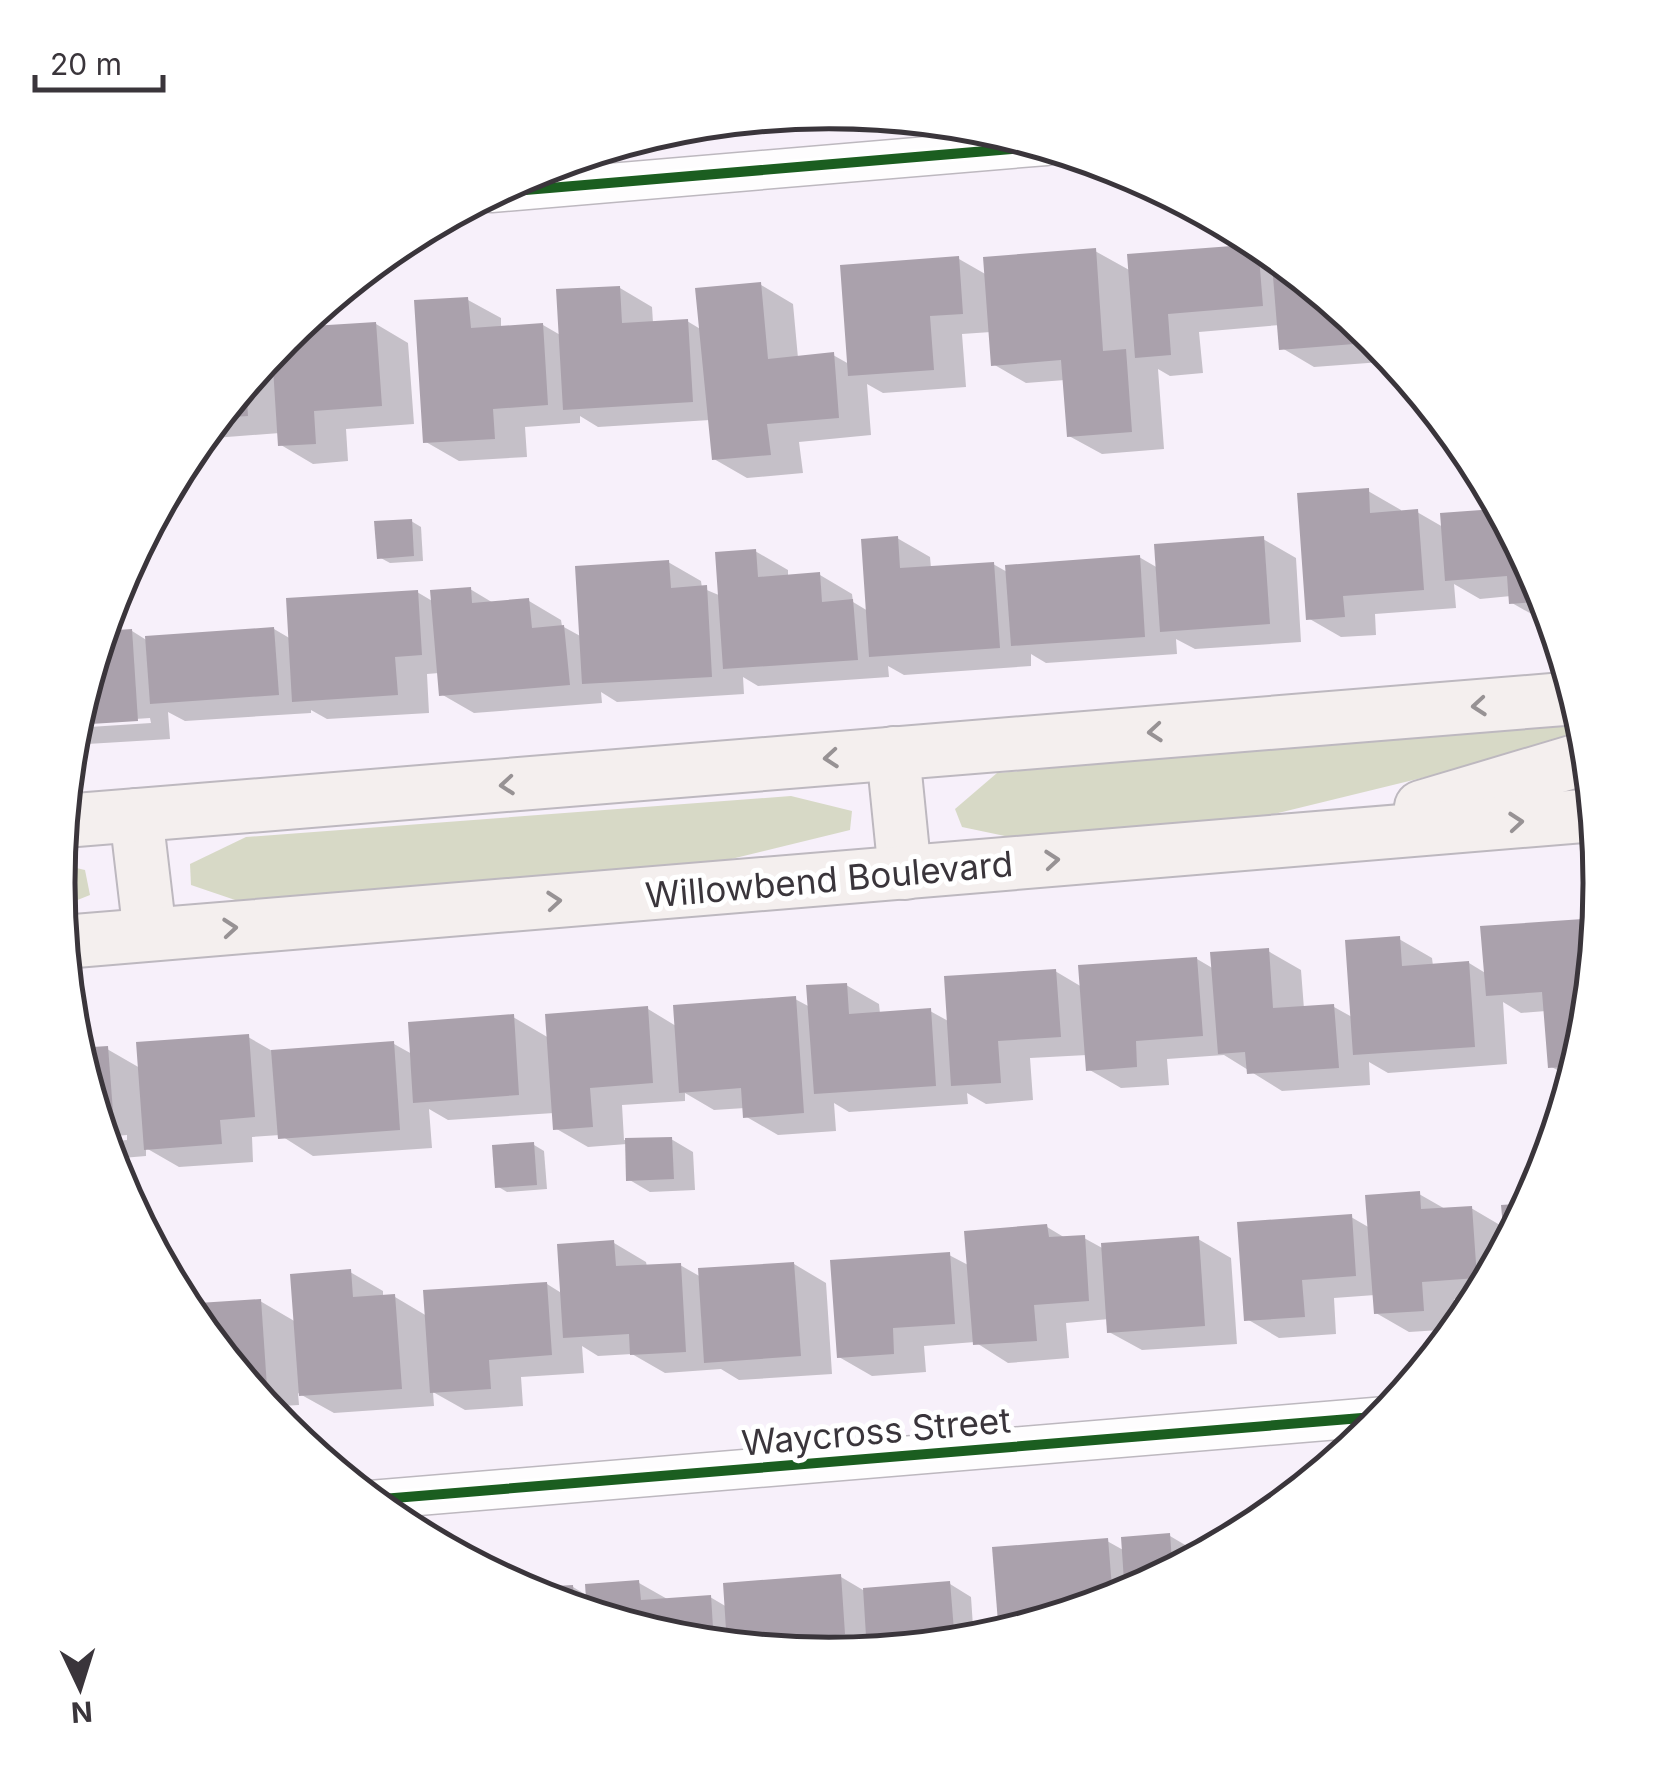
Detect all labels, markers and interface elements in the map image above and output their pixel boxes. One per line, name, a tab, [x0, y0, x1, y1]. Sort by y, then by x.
scale bar	[35, 30, 162, 92]
text: 20 m	[50, 46, 122, 82]
one-way arrow	[1470, 695, 1486, 716]
one-way arrow	[1147, 721, 1163, 743]
one-way arrow	[823, 747, 839, 769]
one-way arrow	[499, 773, 515, 795]
one-way arrow	[1508, 811, 1524, 833]
street label: Willowbend Boulevard	[644, 842, 1014, 916]
one-way arrow	[1045, 850, 1061, 872]
one-way arrow	[547, 891, 563, 913]
one-way arrow	[223, 917, 239, 939]
street label: Waycross Street	[740, 1398, 1012, 1464]
north arrow	[30, 1637, 130, 1737]
text: N	[70, 1694, 94, 1730]

